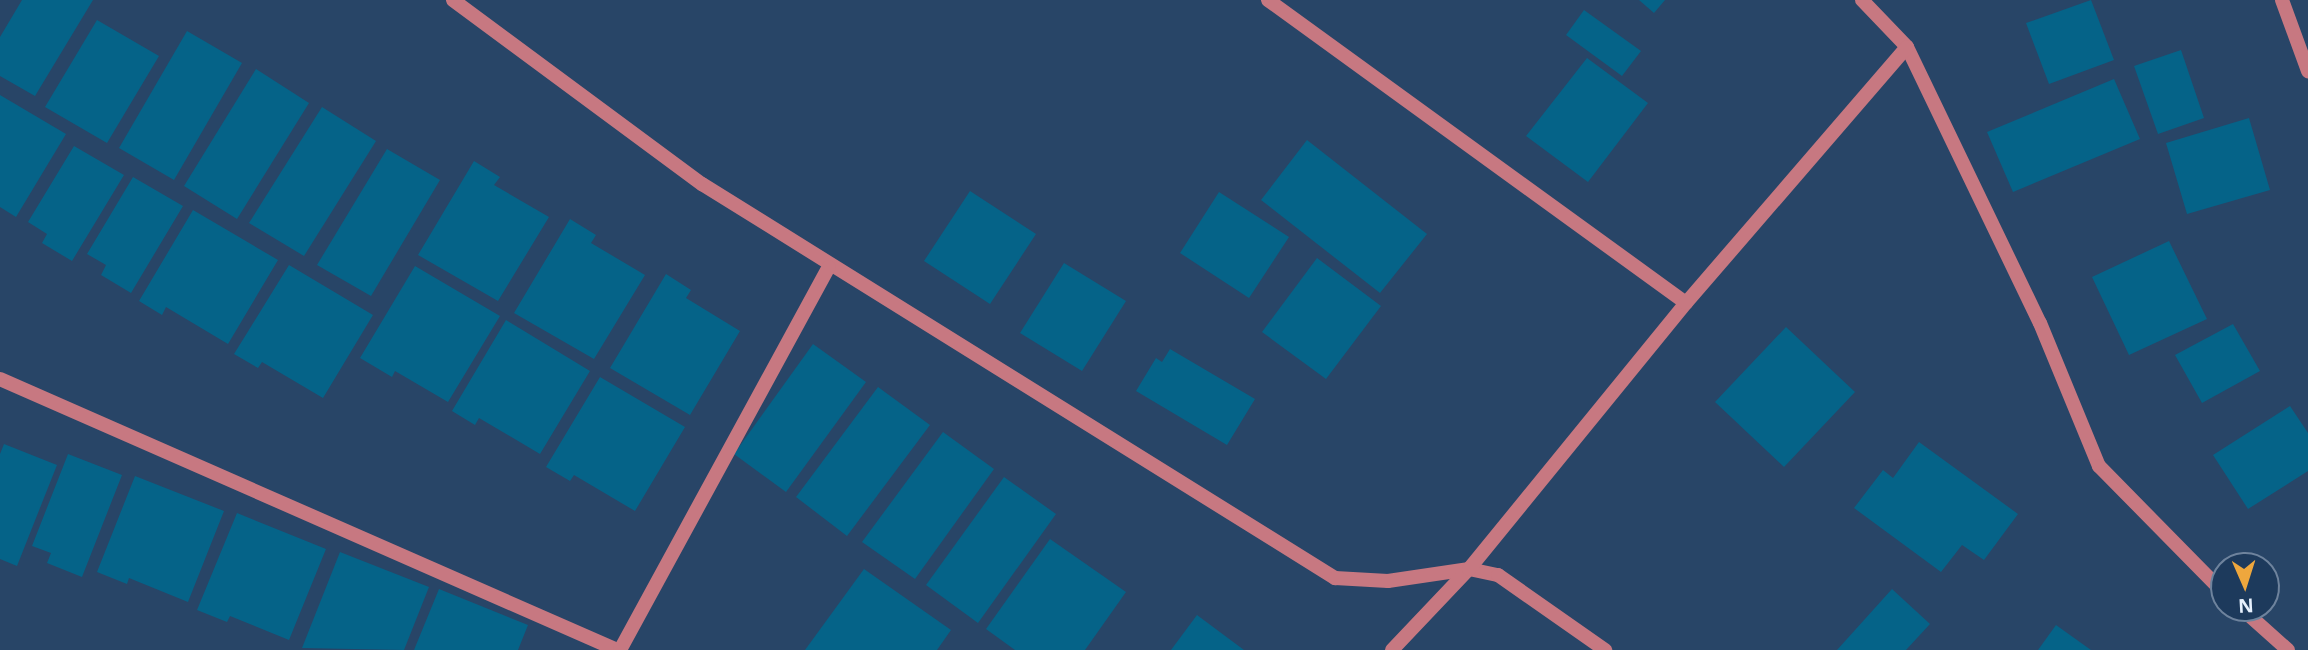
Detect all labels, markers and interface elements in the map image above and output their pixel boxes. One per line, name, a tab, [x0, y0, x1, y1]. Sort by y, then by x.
north arrow	[2210, 552, 2280, 622]
text: N	[2238, 593, 2254, 619]

